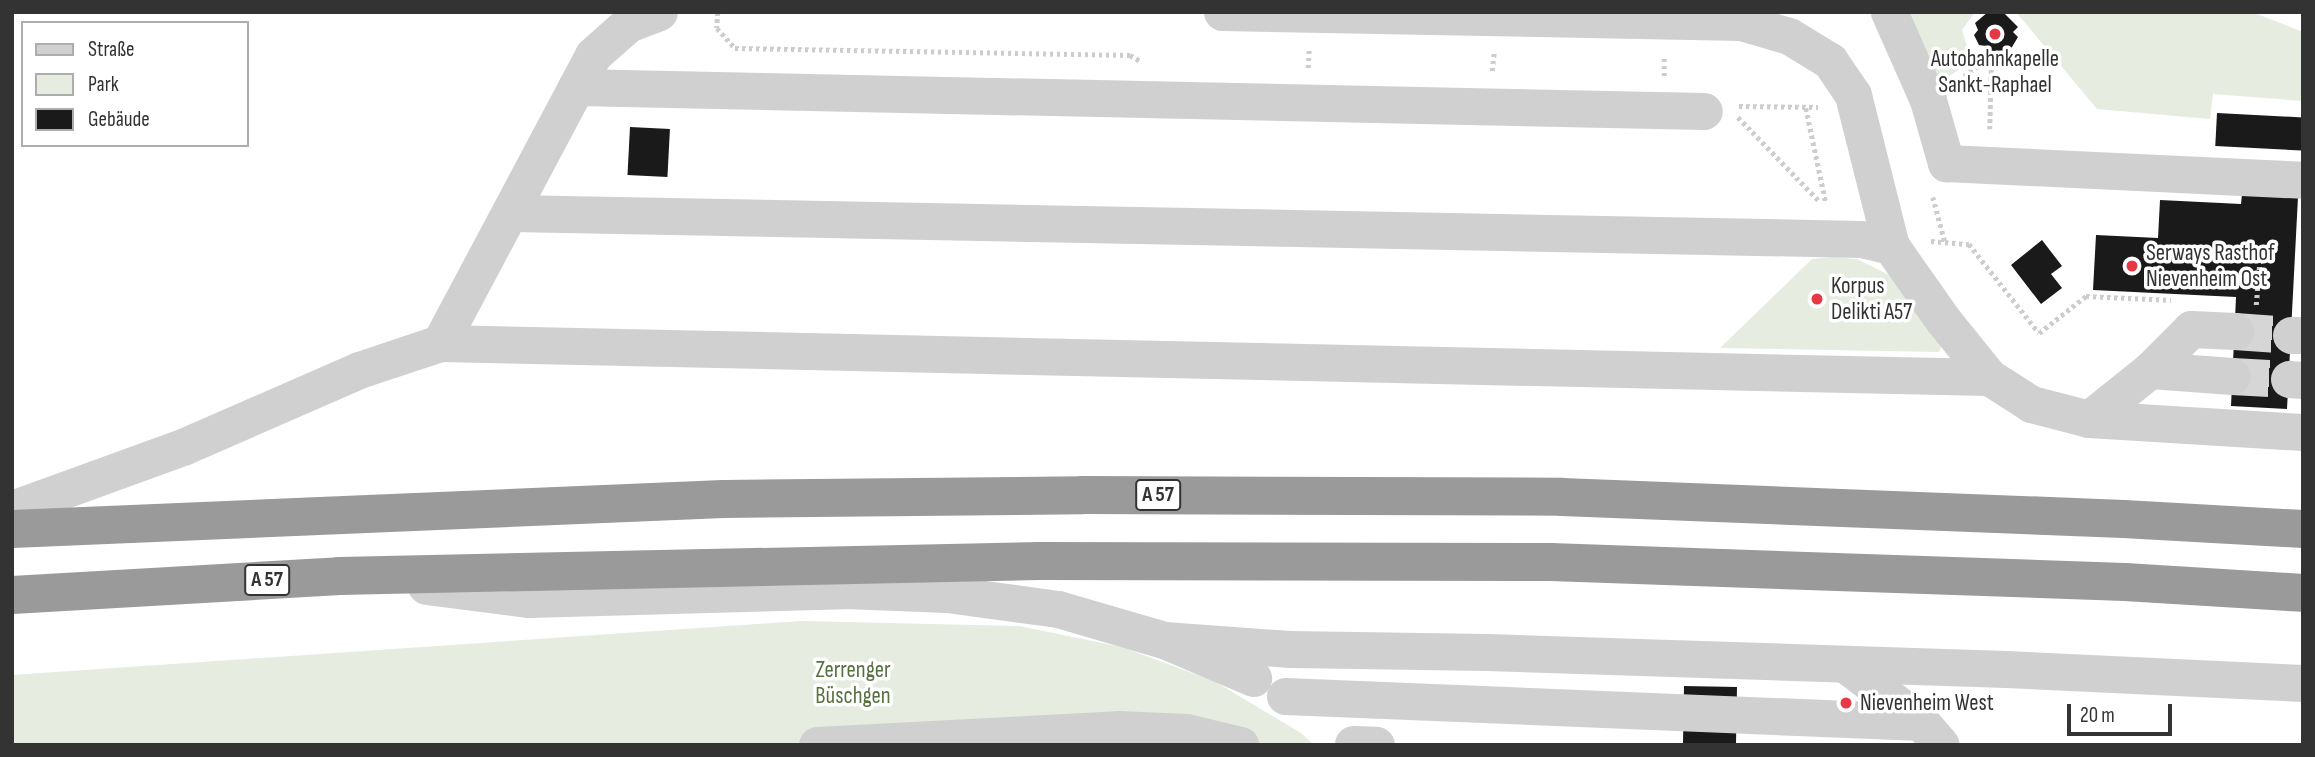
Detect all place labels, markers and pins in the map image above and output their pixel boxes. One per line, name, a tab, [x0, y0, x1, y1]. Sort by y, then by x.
marker: Autobahnkapelle Sankt-Raphael	[1987, 26, 2003, 42]
place label: Autobahnkapelle Sankt-Raphael	[1931, 45, 2059, 99]
place label: Serways Rasthof Nievenheim Ost	[2146, 239, 2275, 293]
marker: Serways Rasthof Nievenheim Ost	[2124, 258, 2140, 274]
place label: Korpus Delikti A57	[1831, 272, 1912, 326]
marker: Korpus Delikti A57	[1809, 291, 1825, 307]
place label: Nievenheim West	[1860, 689, 1994, 717]
marker: Nievenheim West	[1838, 695, 1854, 711]

